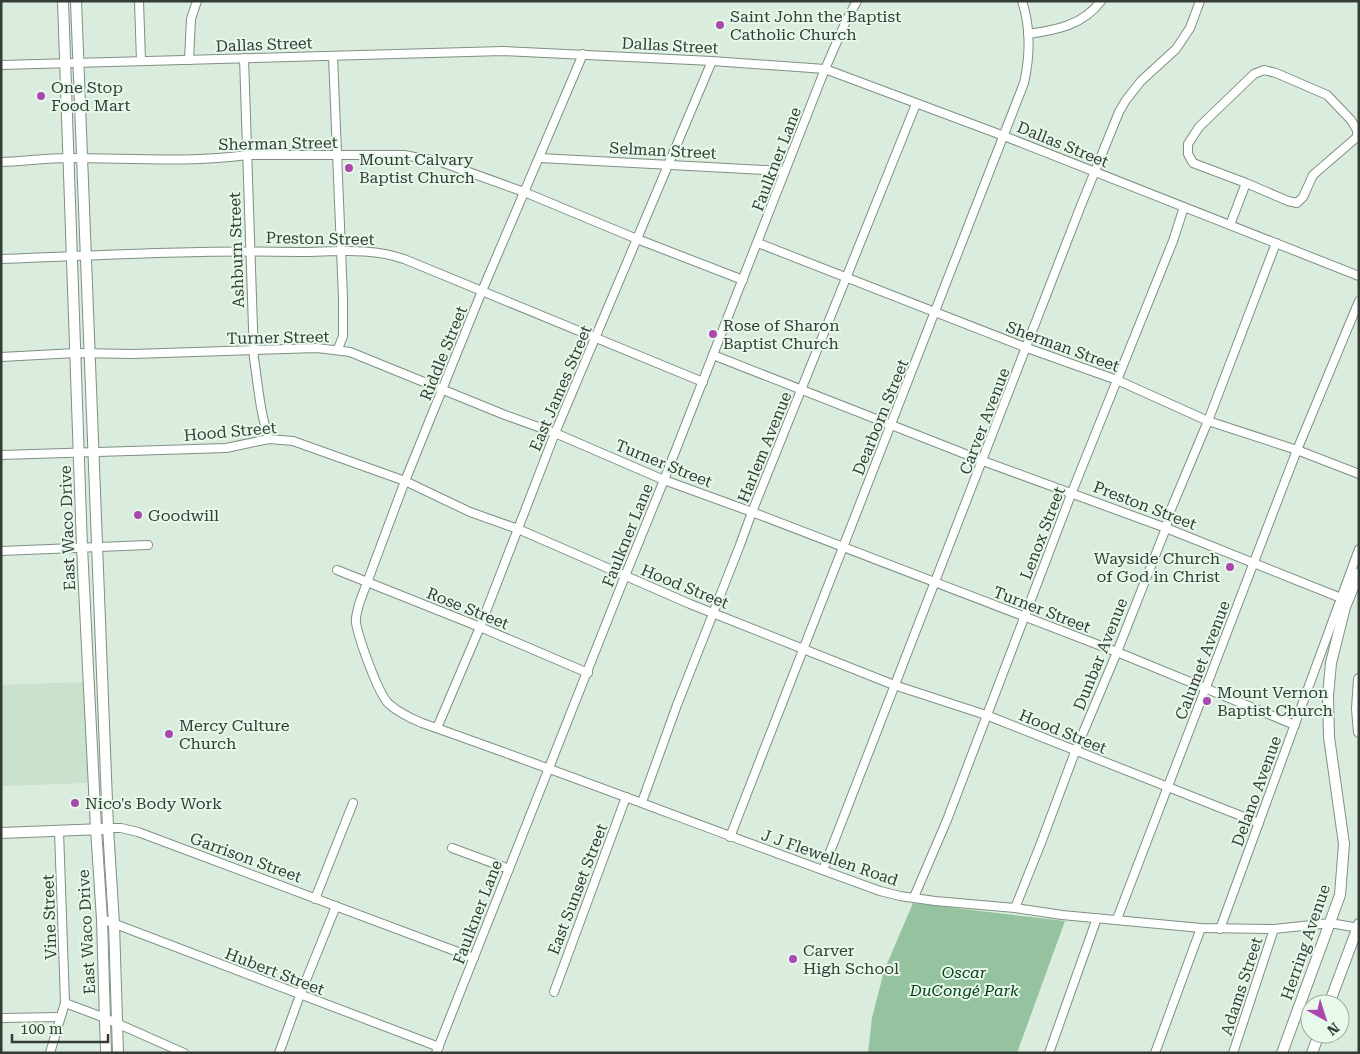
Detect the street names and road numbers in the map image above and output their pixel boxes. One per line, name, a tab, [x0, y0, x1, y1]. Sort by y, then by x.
street label: Dallas Street	[215, 33, 313, 56]
street label: Dallas Street	[621, 33, 719, 58]
street label: Faulkner Lane	[748, 104, 805, 214]
street label: Dallas Street	[1014, 117, 1111, 171]
street label: Sherman Street	[218, 133, 338, 154]
street label: Selman Street	[609, 138, 717, 163]
street label: Ashburn Street	[225, 192, 248, 308]
street label: Preston Street	[265, 228, 375, 249]
street label: Riddle Street	[416, 303, 471, 403]
street label: Sherman Street	[1004, 317, 1122, 376]
street label: East James Street	[525, 322, 596, 454]
street label: Turner Street	[226, 327, 330, 348]
street label: Dearborn Street	[849, 356, 912, 478]
street label: Carver Avenue	[955, 365, 1014, 477]
street label: Harlem Avenue	[734, 389, 795, 506]
street label: Hood Street	[183, 418, 277, 445]
street label: Turner Street	[613, 435, 715, 492]
street label: East Waco Drive	[56, 465, 79, 591]
street label: Preston Street	[1091, 477, 1199, 534]
street label: Faulkner Lane	[598, 480, 657, 590]
street label: Lenox Street	[1016, 484, 1069, 582]
street label: Hood Street	[638, 560, 732, 613]
street label: Turner Street	[990, 582, 1093, 637]
street label: Rose Street	[424, 583, 512, 634]
street label: Dunbar Avenue	[1069, 595, 1132, 713]
street label: Calumet Avenue	[1171, 598, 1234, 722]
street label: Hood Street	[1016, 705, 1110, 758]
street label: Delano Avenue	[1228, 733, 1285, 849]
street label: East Sunset Street	[544, 821, 611, 958]
street label: J J Flewellen Road	[759, 825, 901, 890]
street label: Garrison Street	[187, 828, 304, 886]
street label: Faulkner Lane	[449, 857, 506, 967]
street label: East Waco Drive	[74, 869, 99, 995]
street label: Vine Street	[39, 874, 60, 960]
street label: Herring Avenue	[1277, 882, 1334, 1002]
street label: Adams Street	[1217, 935, 1266, 1038]
street label: Hubert Street	[222, 944, 327, 999]

